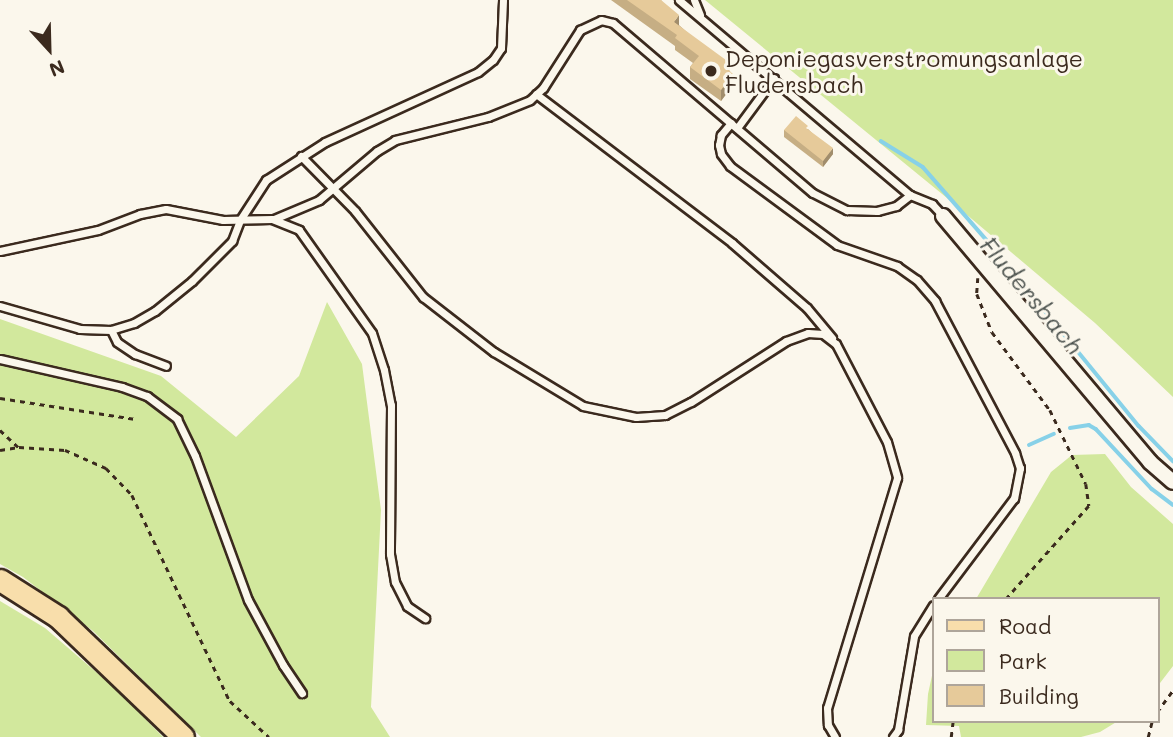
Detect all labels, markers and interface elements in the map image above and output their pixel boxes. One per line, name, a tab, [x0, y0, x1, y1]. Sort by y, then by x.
north arrow	[14, 14, 84, 84]
place label: Deponiegasverstromungsanlage Fludersbach	[725, 44, 1083, 98]
text: N	[46, 55, 68, 83]
marker: Deponiegasverstromungsanlage Fludersbach	[703, 63, 719, 79]
water label: Fludersbach	[975, 230, 1089, 360]
legend	[932, 597, 1159, 723]
text: Road	[999, 612, 1051, 639]
text: Park	[999, 647, 1047, 674]
text: Building	[999, 682, 1079, 709]

